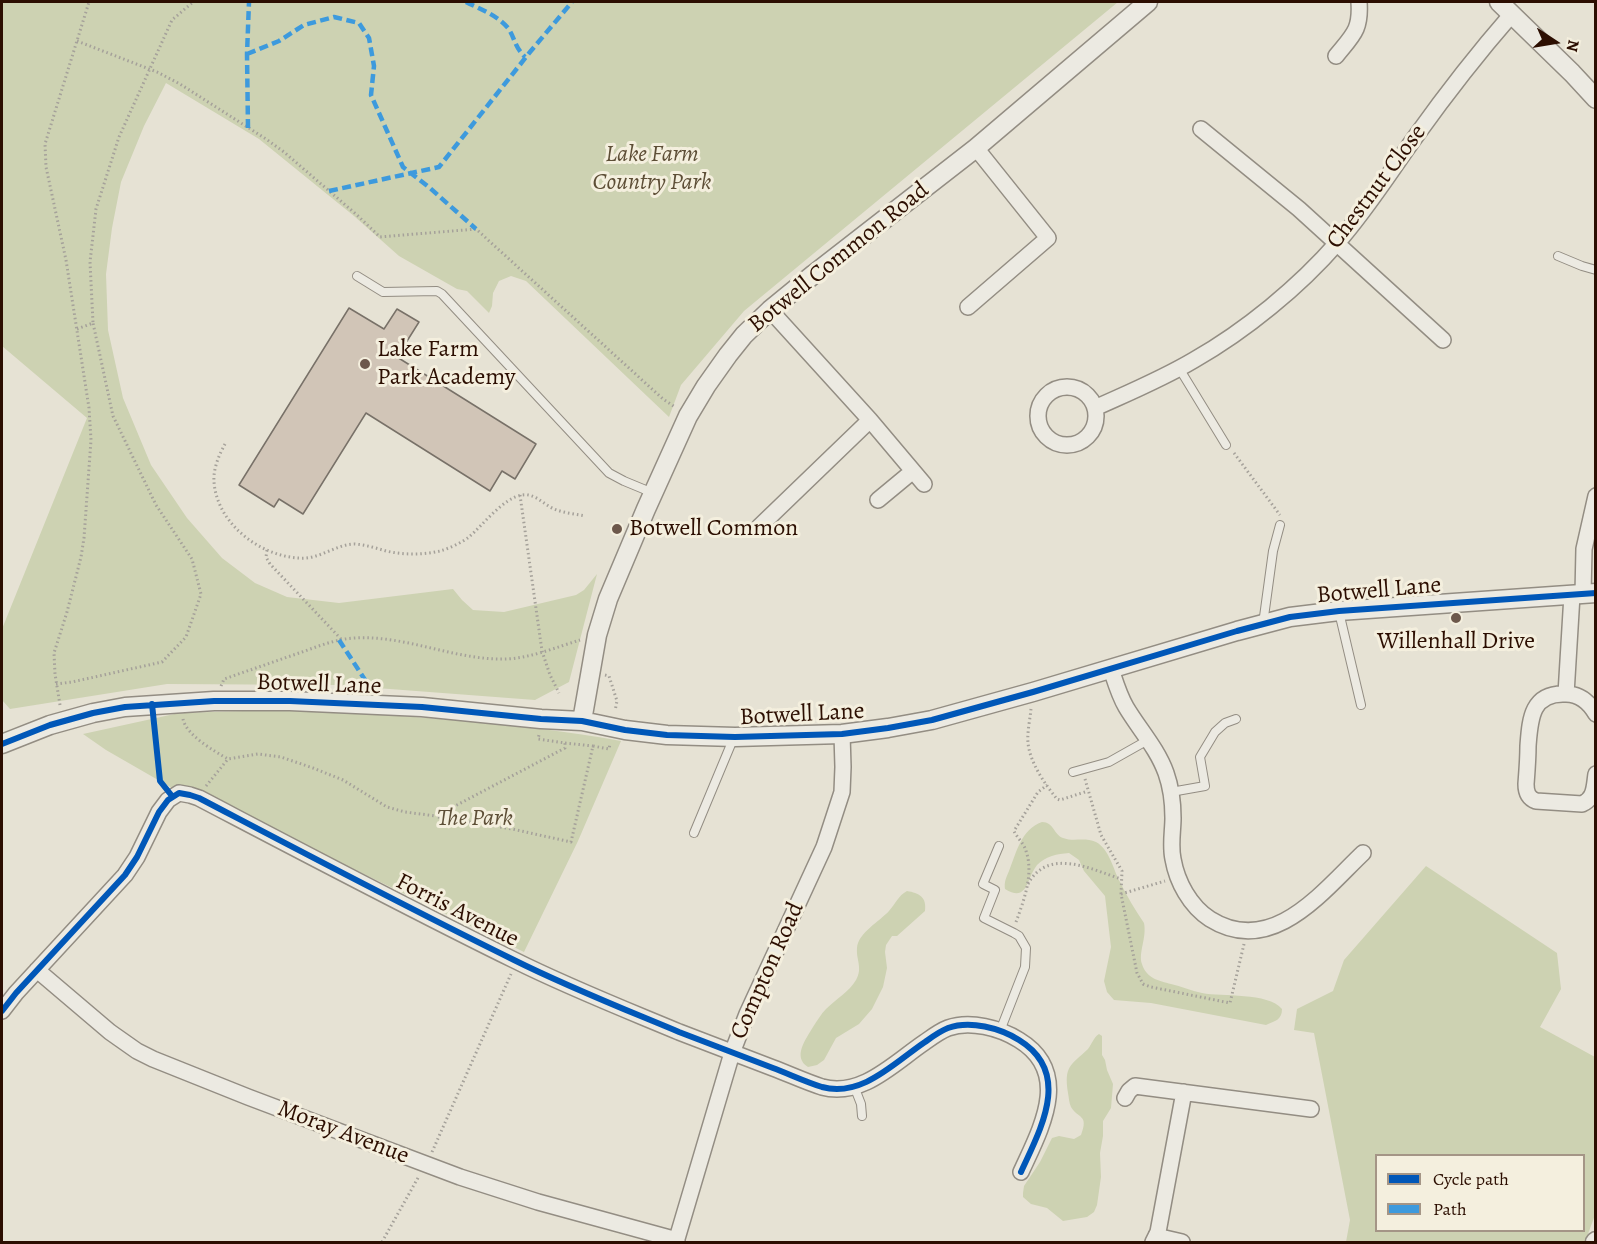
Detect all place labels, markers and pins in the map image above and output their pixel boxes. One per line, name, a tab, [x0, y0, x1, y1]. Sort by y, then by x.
place label: Lake Farm Park Academy	[377, 336, 515, 392]
marker: Lake Farm Park Academy	[358, 357, 372, 371]
place label: Botwell Common	[629, 515, 798, 543]
marker: Botwell Common	[610, 522, 624, 536]
marker: Willenhall Drive	[1449, 611, 1463, 625]
place label: Willenhall Drive	[1377, 628, 1535, 656]

